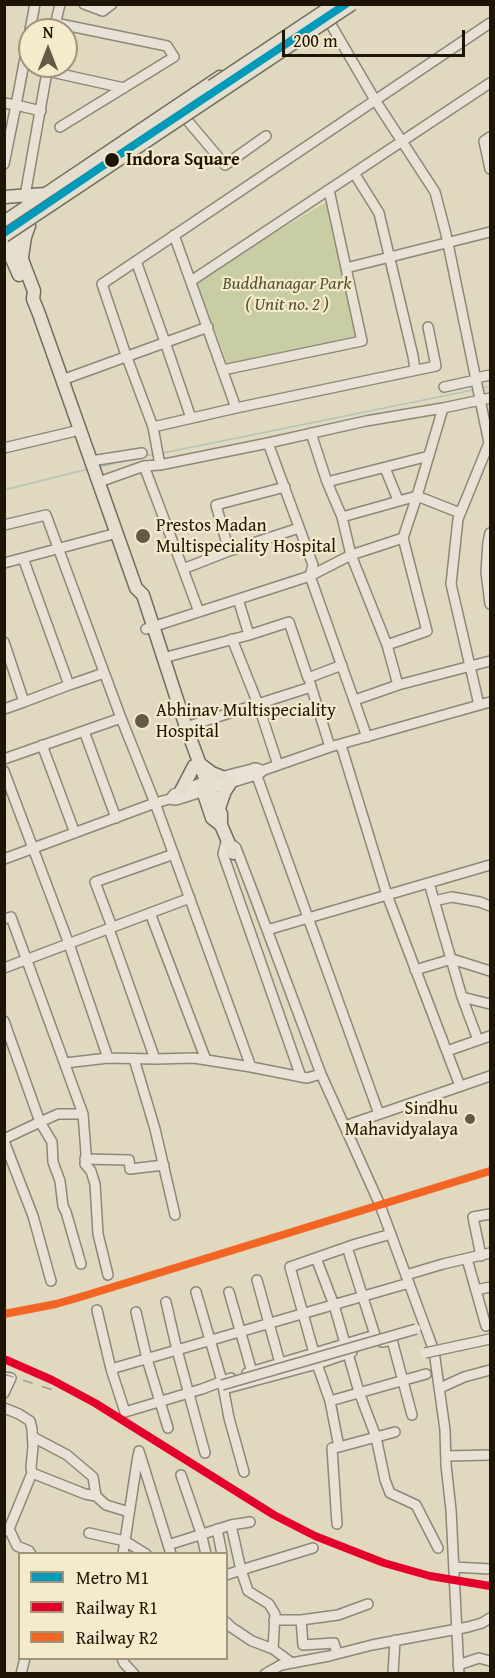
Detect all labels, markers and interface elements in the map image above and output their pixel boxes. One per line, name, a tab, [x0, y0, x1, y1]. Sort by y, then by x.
north arrow	[18, 18, 78, 78]
scale bar	[285, 18, 468, 56]
text: N	[43, 20, 53, 44]
text: 200 m	[293, 27, 338, 54]
place label: Indora Square	[126, 149, 240, 171]
marker: Indora Square	[103, 151, 121, 169]
park label: Buddhanagar Park ( Unit no. 2 )	[222, 273, 352, 316]
place label: Prestos Madan Multispeciality Hospital	[156, 515, 336, 558]
marker: Prestos Madan Multispeciality Hospital	[134, 527, 152, 545]
place label: Abhinav Multispeciality Hospital	[156, 700, 336, 742]
marker: Abhinav Multispeciality Hospital	[133, 712, 151, 730]
place label: Sindhu Mahavidyalaya	[345, 1098, 458, 1140]
marker: Sindhu Mahavidyalaya	[463, 1112, 477, 1126]
legend	[18, 1552, 228, 1660]
text: Metro M1	[76, 1564, 149, 1591]
text: Railway R1	[76, 1594, 158, 1621]
text: Railway R2	[76, 1624, 158, 1651]

